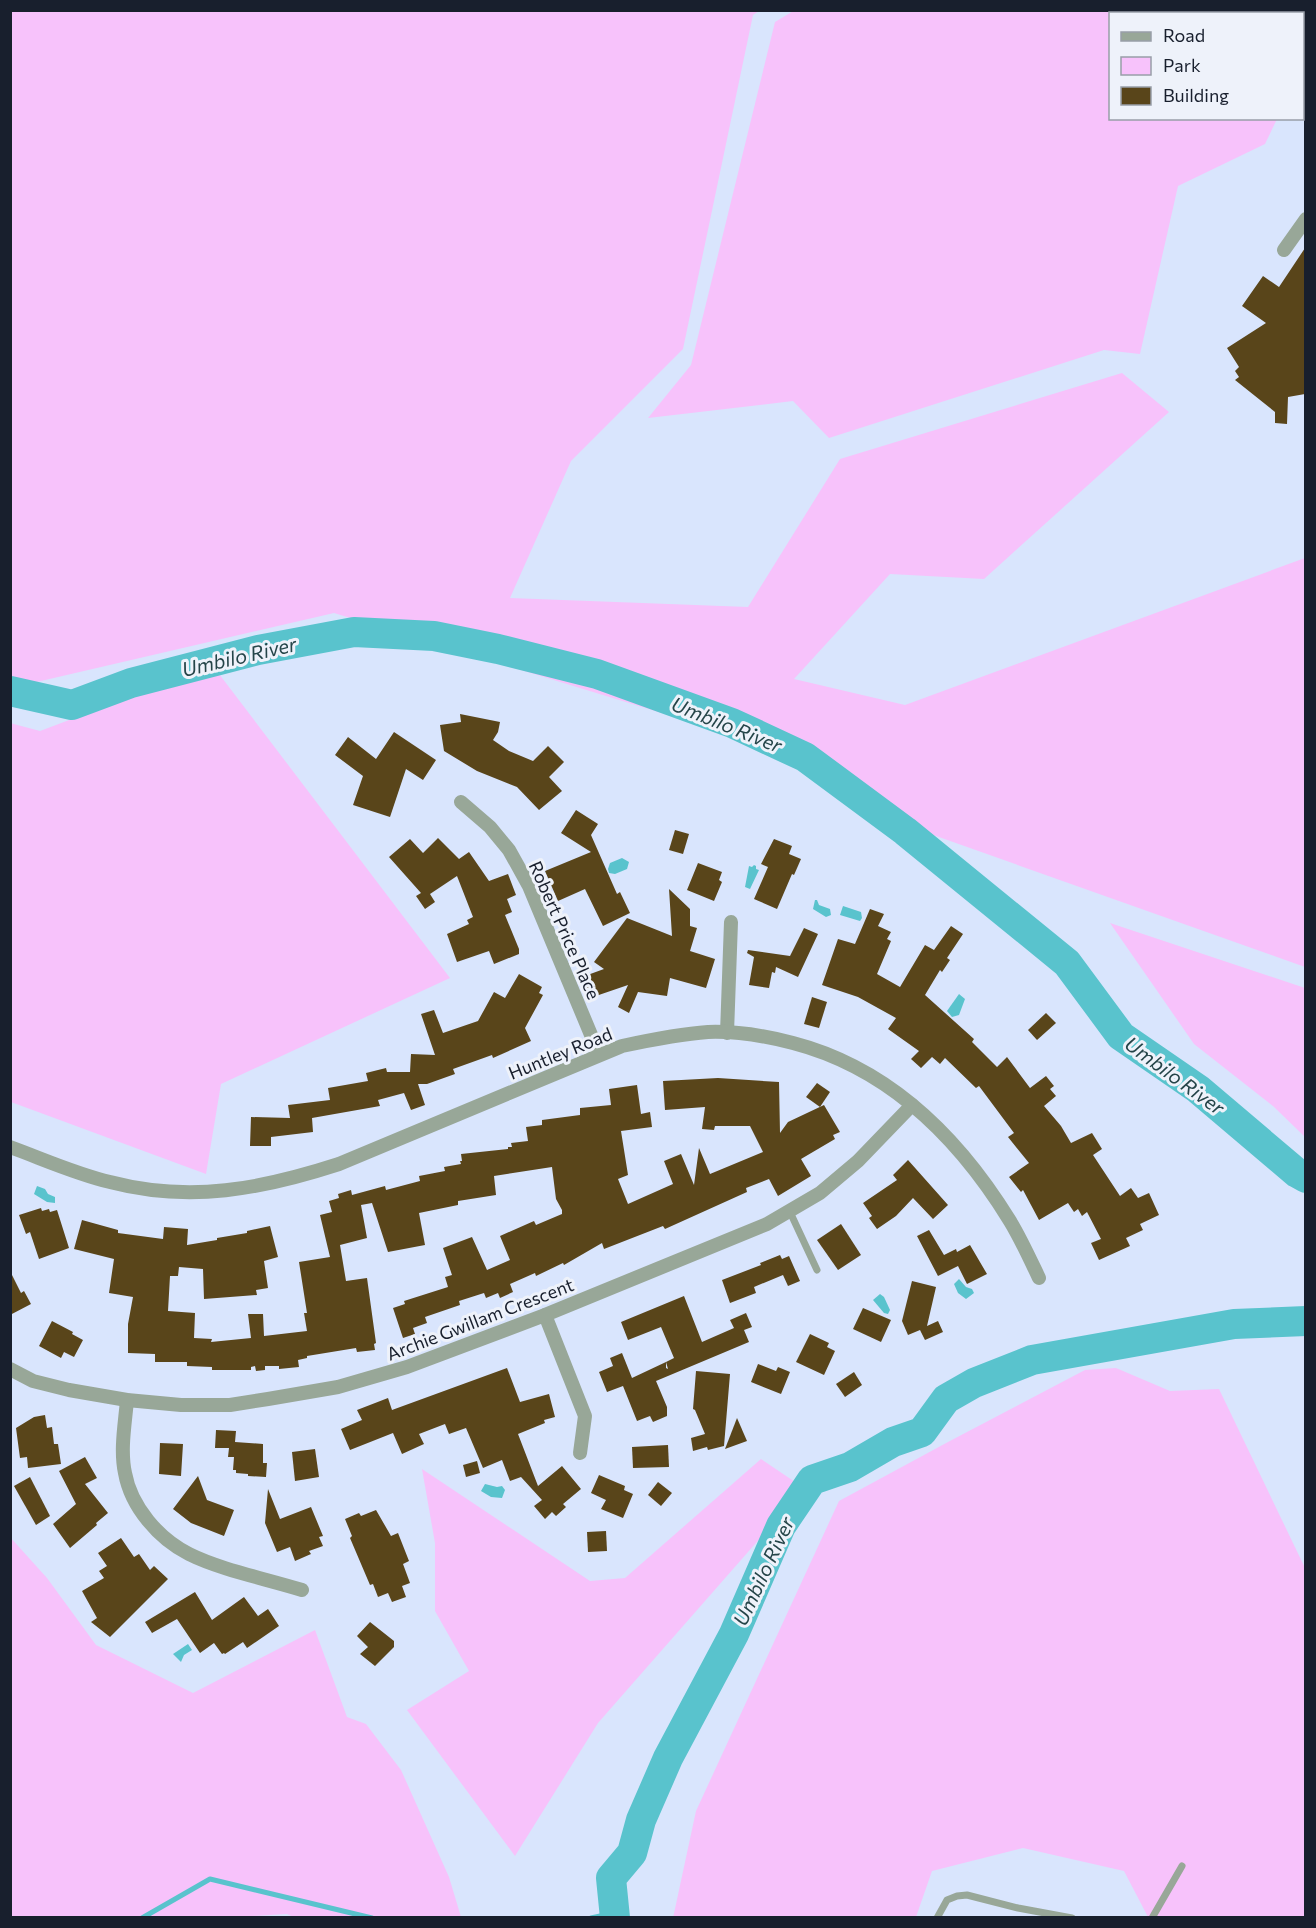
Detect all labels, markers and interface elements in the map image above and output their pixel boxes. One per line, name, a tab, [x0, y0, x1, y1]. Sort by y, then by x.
legend	[1109, 12, 1304, 120]
text: Road	[1163, 24, 1205, 46]
text: Park	[1163, 54, 1201, 76]
text: Building	[1163, 84, 1229, 106]
water label: Umbilo River	[179, 631, 300, 681]
water label: Umbilo River	[668, 691, 787, 757]
street label: Robert Price Place	[525, 857, 605, 1003]
street label: Huntley Road	[505, 1022, 615, 1084]
water label: Umbilo River	[1121, 1031, 1230, 1120]
street label: Archie Gwillam Crescent	[383, 1273, 577, 1365]
water label: Umbilo River	[727, 1512, 799, 1629]

